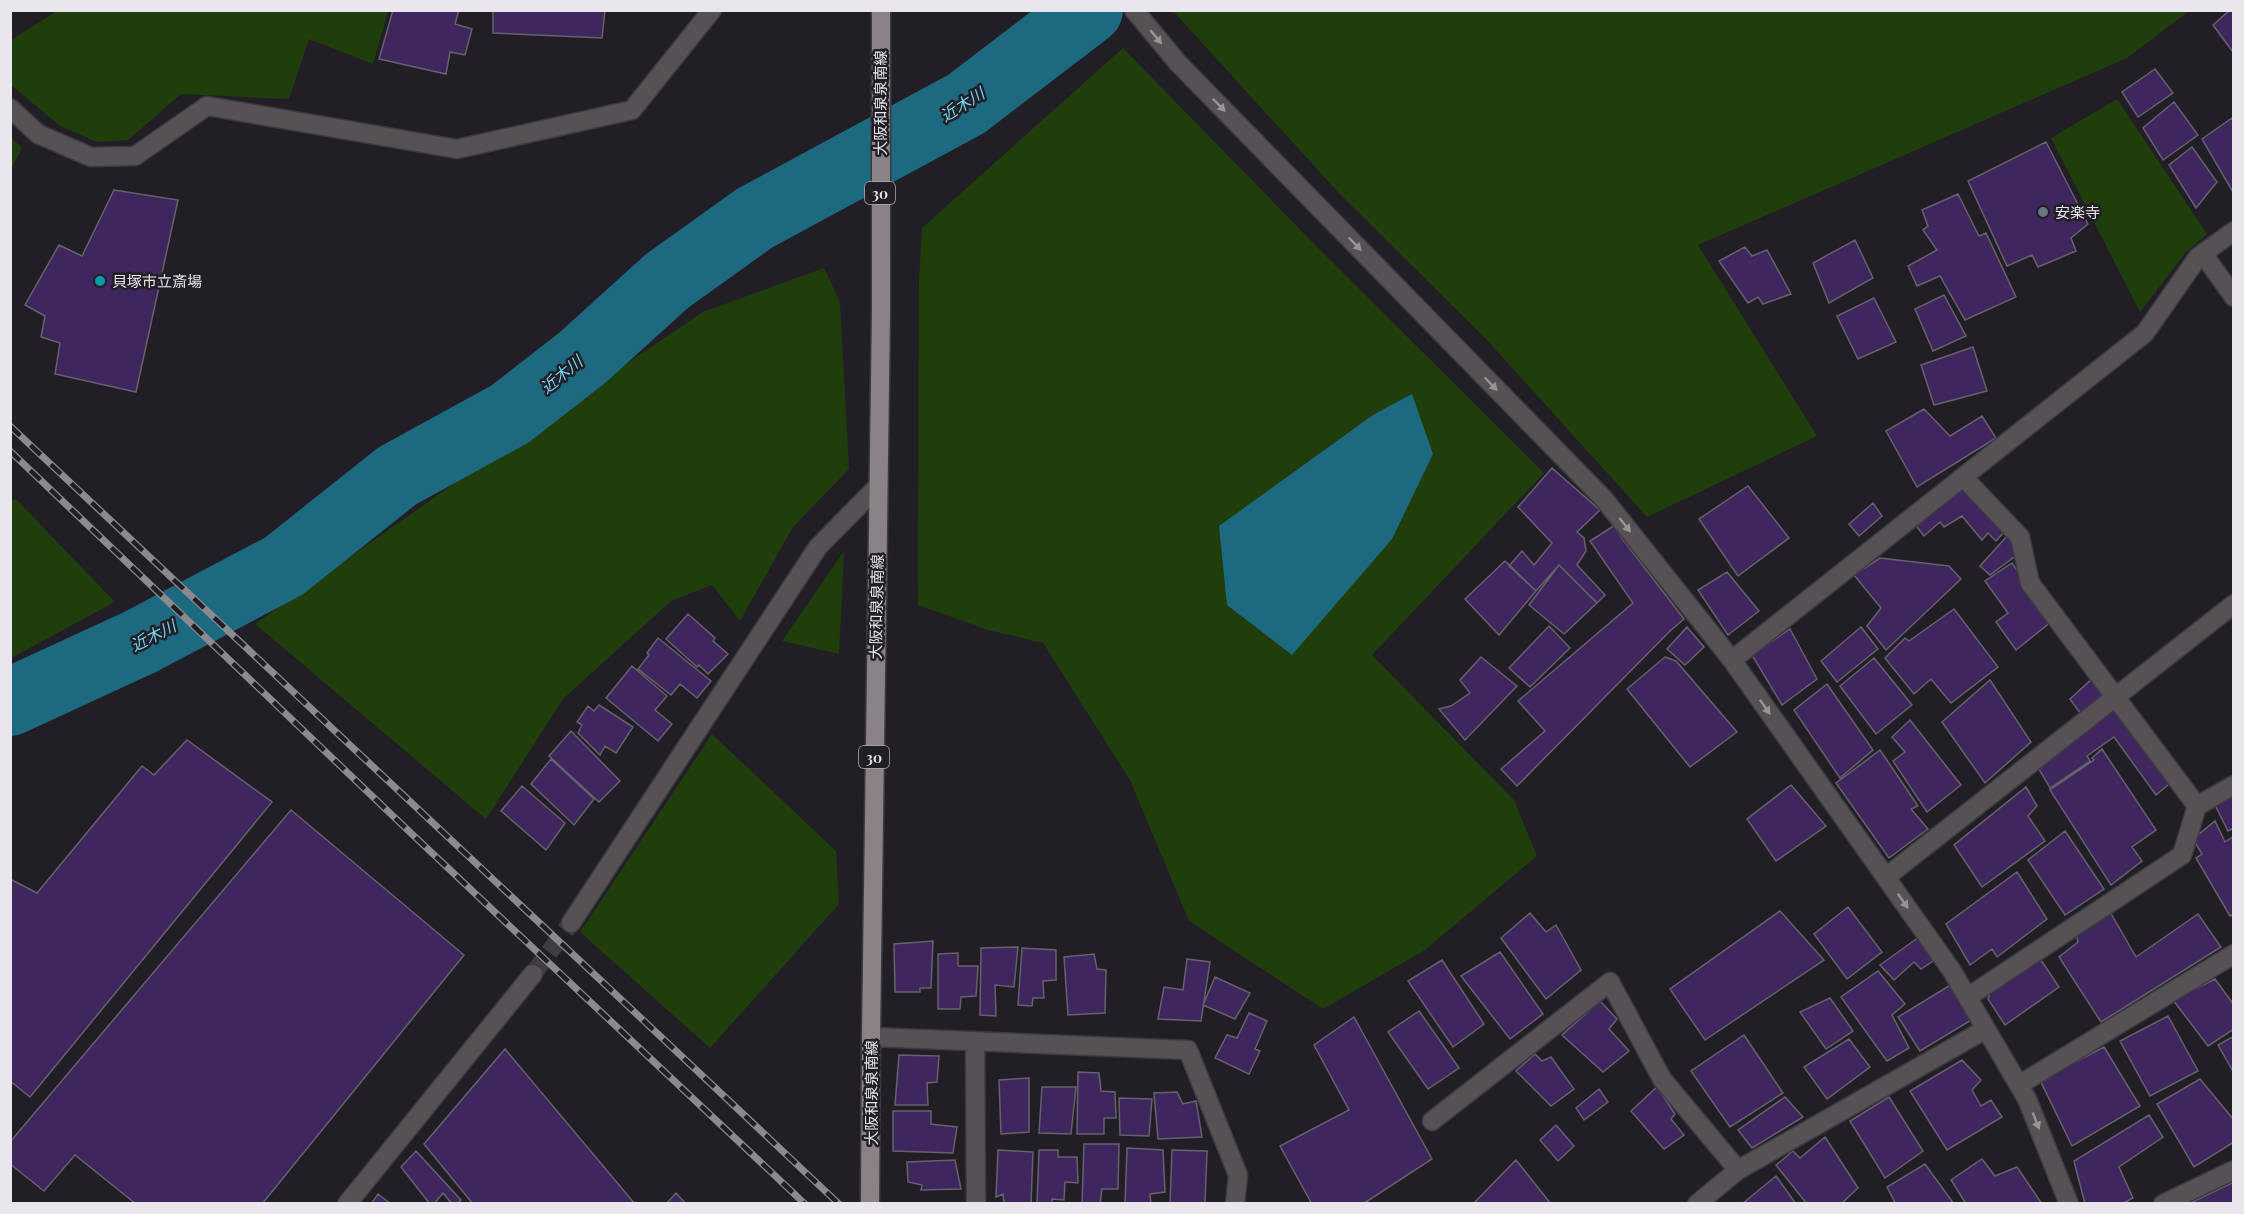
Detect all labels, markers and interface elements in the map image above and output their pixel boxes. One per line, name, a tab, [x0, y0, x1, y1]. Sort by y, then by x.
one-way arrow	[1149, 29, 1162, 44]
street label: 大阪和泉泉南線	[870, 50, 890, 156]
water label: 近木川	[936, 81, 990, 126]
one-way arrow	[1211, 97, 1225, 111]
road number: 30	[865, 182, 895, 204]
place label: 安楽寺	[2055, 202, 2100, 222]
marker: 安楽寺	[2036, 205, 2050, 219]
one-way arrow	[1347, 237, 1361, 251]
place label: 貝塚市立斎場	[112, 271, 202, 291]
marker: 貝塚市立斎場	[93, 274, 107, 288]
water label: 近木川	[536, 349, 588, 397]
one-way arrow	[1484, 376, 1498, 391]
one-way arrow	[1618, 518, 1630, 533]
street label: 大阪和泉泉南線	[865, 554, 887, 660]
water label: 近木川	[127, 614, 181, 655]
one-way arrow	[1759, 699, 1771, 715]
road number: 30	[859, 746, 889, 768]
one-way arrow	[1896, 893, 1908, 908]
street label: 大阪和泉泉南線	[861, 1040, 881, 1146]
one-way arrow	[2032, 1112, 2041, 1130]

